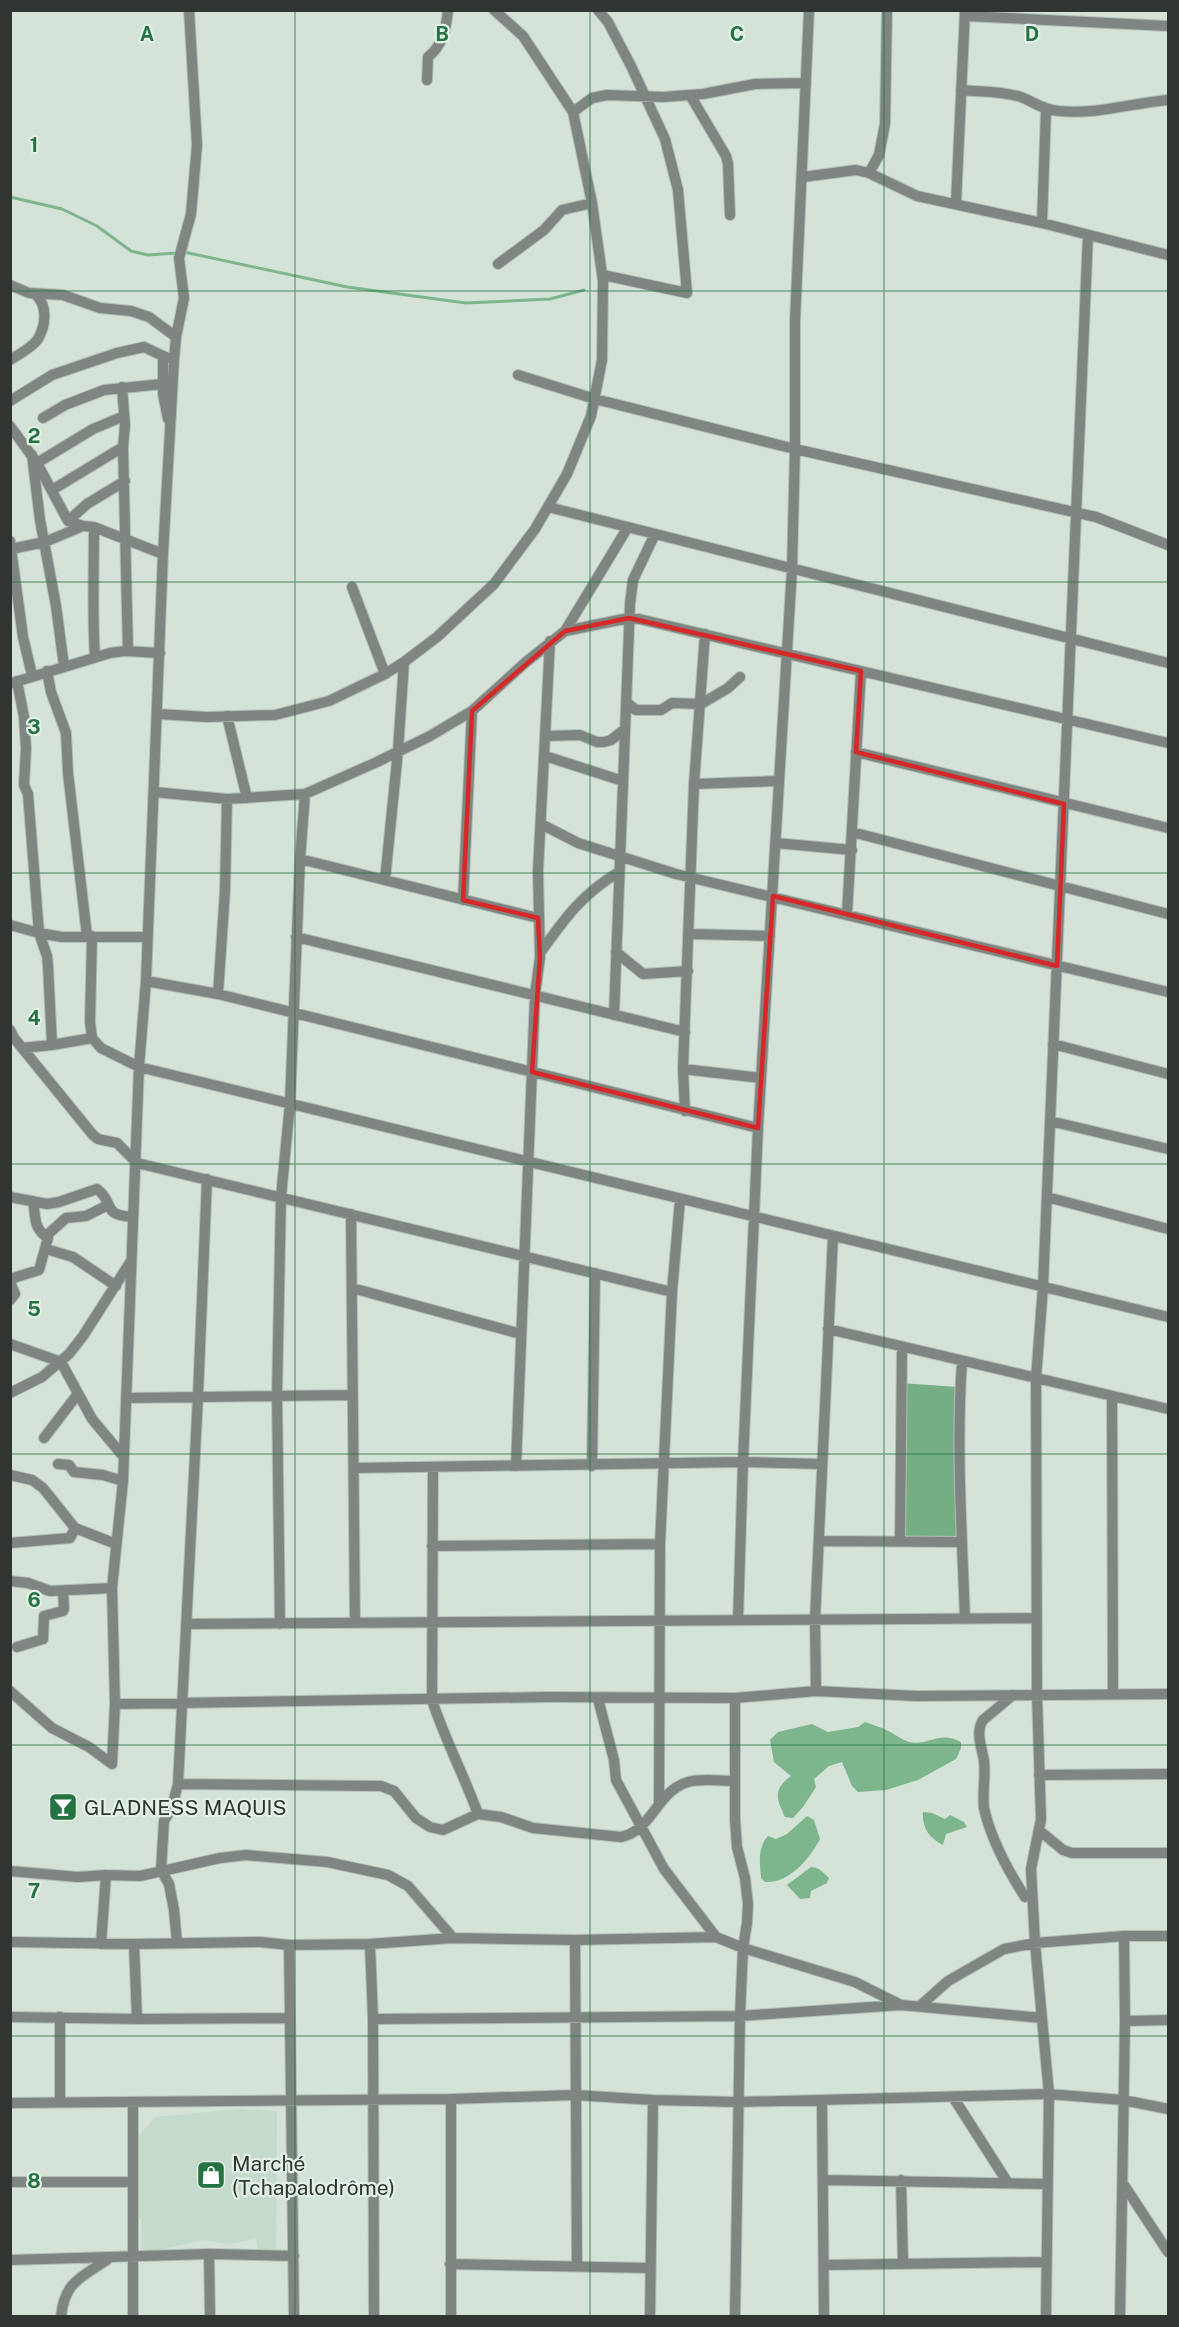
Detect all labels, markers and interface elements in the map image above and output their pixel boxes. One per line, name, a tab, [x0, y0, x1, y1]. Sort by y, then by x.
text: A	[140, 22, 154, 46]
text: B	[435, 22, 449, 46]
text: C	[730, 22, 744, 46]
text: D	[1025, 22, 1039, 46]
text: 1	[30, 133, 38, 157]
text: 2	[28, 424, 40, 448]
text: 3	[27, 715, 41, 739]
text: 4	[27, 1006, 41, 1030]
text: 5	[27, 1297, 41, 1321]
text: 6	[27, 1588, 41, 1612]
bar icon: GLADNESS MAQUIS	[47, 1791, 79, 1823]
place label: GLADNESS MAQUIS	[84, 1795, 287, 1820]
text: 7	[28, 1879, 40, 1903]
place label: Marché (Tchapalodrôme)	[232, 2151, 395, 2200]
shop icon: Marché (Tchapalodrôme)	[195, 2159, 227, 2191]
text: 8	[27, 2169, 41, 2193]

